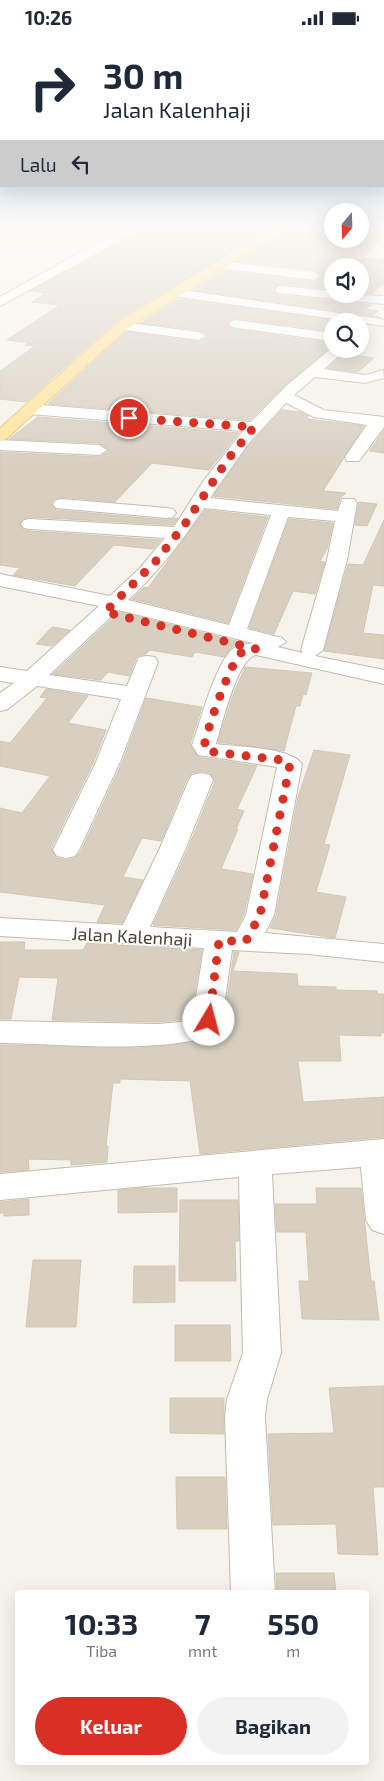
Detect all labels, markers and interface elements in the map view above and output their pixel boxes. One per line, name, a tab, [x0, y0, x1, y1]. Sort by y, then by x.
text: 10:26	[25, 6, 72, 29]
text: 30 m	[103, 54, 183, 96]
icon: right	[20, 55, 85, 120]
text: Jalan Kalenhaji	[103, 96, 251, 122]
icon: left	[67, 150, 95, 178]
text: Lalu	[20, 153, 57, 176]
north arrow	[324, 203, 369, 247]
map controls	[324, 203, 369, 358]
button: sound	[324, 258, 369, 303]
button: search	[324, 313, 369, 358]
pin	[108, 397, 150, 439]
icon: arrive	[115, 404, 143, 432]
street label: Jalan Kalenhaji	[71, 922, 193, 950]
position arrow	[182, 993, 234, 1045]
text: 10:33	[65, 1605, 138, 1641]
text: 7	[195, 1605, 211, 1641]
text: 550	[267, 1605, 319, 1641]
text: Tiba	[86, 1641, 117, 1660]
text: mnt	[188, 1641, 217, 1660]
text: m	[286, 1641, 300, 1660]
button: Keluar	[35, 1697, 187, 1755]
button: Bagikan	[197, 1697, 349, 1755]

